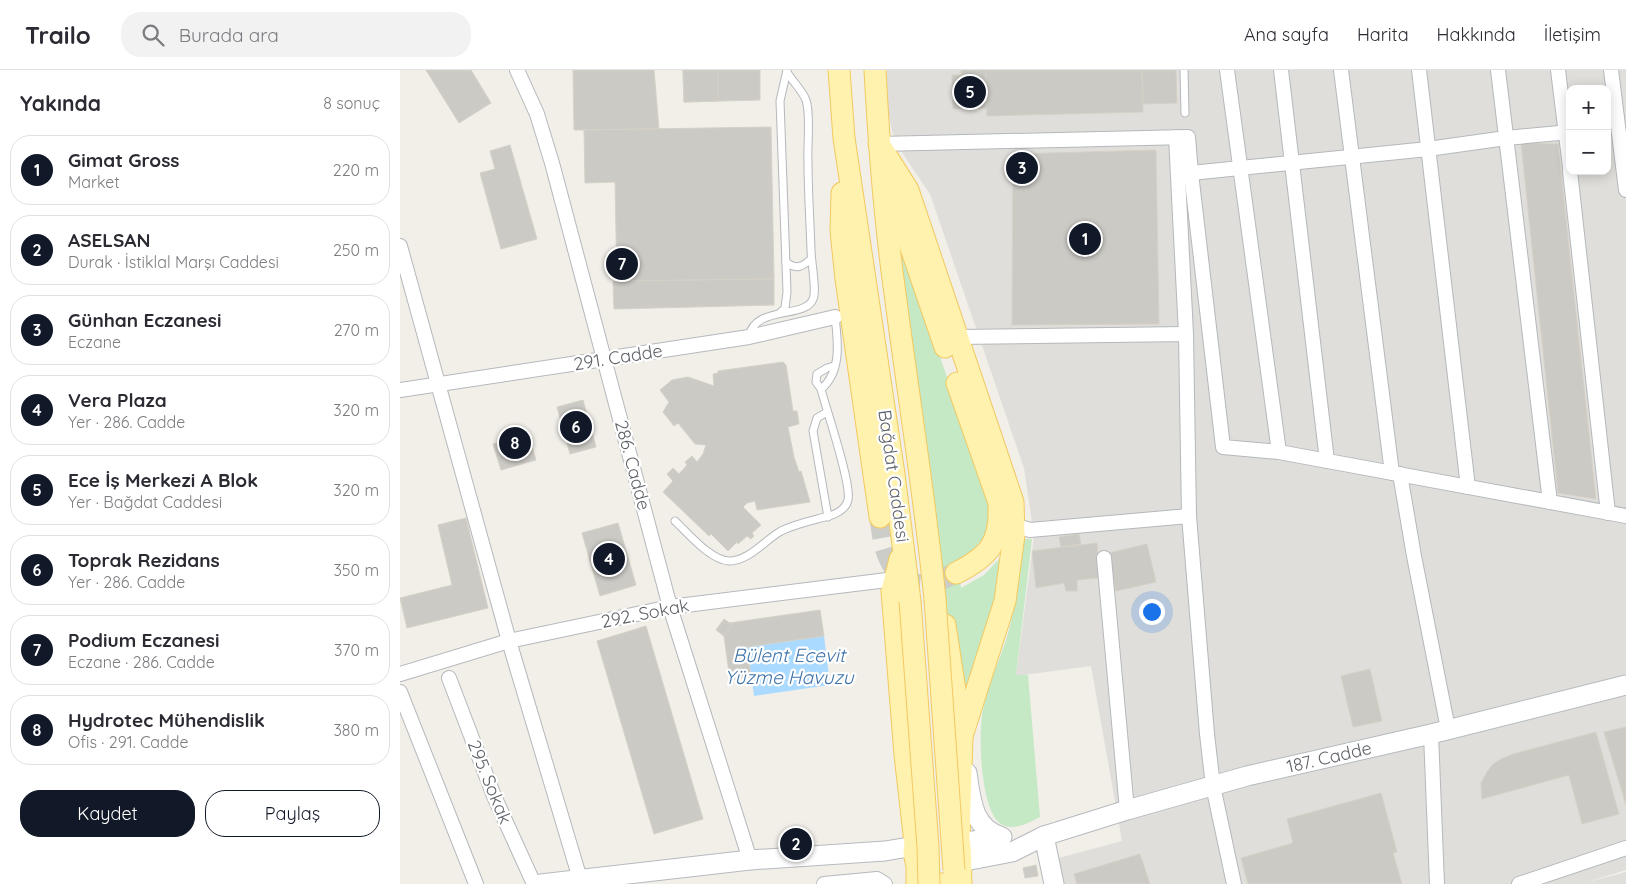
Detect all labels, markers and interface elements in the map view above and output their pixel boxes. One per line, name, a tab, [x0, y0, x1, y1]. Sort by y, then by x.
search box	[121, 12, 471, 57]
text: Trailo	[25, 20, 91, 50]
icon: search	[139, 21, 167, 49]
text: Burada ara	[179, 23, 279, 47]
text: Ana sayfa	[1244, 23, 1329, 46]
text: Harita	[1357, 23, 1409, 46]
text: Hakkında	[1437, 23, 1516, 46]
text: İletişim	[1544, 23, 1601, 46]
pin: 5	[954, 73, 986, 111]
map controls	[1566, 85, 1611, 175]
button: +	[1566, 85, 1611, 130]
text: Yakında	[20, 90, 101, 116]
text: 8 sonuç	[323, 93, 380, 113]
button: −	[1566, 130, 1611, 175]
text: Gimat Gross	[68, 148, 179, 172]
pin: 3	[1006, 149, 1038, 187]
text: 1	[34, 160, 40, 180]
text: 220 m	[333, 160, 379, 180]
text: Market	[68, 172, 120, 192]
pin: 1	[1069, 220, 1101, 258]
text: ASELSAN	[68, 228, 150, 252]
text: 2	[32, 240, 42, 260]
text: 250 m	[333, 240, 379, 260]
pin: 7	[606, 245, 638, 283]
text: Durak · İstiklal Marşı Caddesi	[68, 252, 279, 272]
text: Günhan Eczanesi	[68, 308, 221, 332]
text: 3	[33, 320, 41, 340]
text: 270 m	[334, 320, 379, 340]
text: Eczane	[68, 332, 121, 352]
street label: 291. Cadde	[572, 339, 664, 375]
text: Vera Plaza	[68, 388, 167, 412]
text: 4	[32, 400, 42, 420]
text: 320 m	[333, 400, 379, 420]
pin: 6	[560, 408, 592, 446]
street label: Bağdat Caddesi	[873, 408, 915, 544]
text: Yer · 286. Cadde	[68, 412, 185, 432]
street label: 286. Cadde	[610, 417, 656, 513]
pin: 8	[499, 424, 531, 462]
text: Ece İş Merkezi A Blok	[68, 468, 258, 492]
text: 5	[32, 480, 42, 500]
text: 320 m	[333, 480, 379, 500]
text: Yer · Bağdat Caddesi	[68, 492, 222, 512]
pin: 4	[593, 540, 625, 578]
text: Toprak Rezidans	[68, 548, 220, 572]
text: 6	[33, 560, 41, 580]
text: 350 m	[333, 560, 379, 580]
text: Yer · 286. Cadde	[68, 572, 185, 592]
street label: 292. Sokak	[599, 593, 691, 633]
your location	[1139, 599, 1165, 625]
text: Podium Eczanesi	[68, 628, 220, 652]
text: 7	[33, 640, 41, 660]
text: 370 m	[334, 640, 379, 660]
water label: Bülent Ecevit Yüzme Havuzu	[724, 643, 855, 689]
text: Eczane · 286. Cadde	[68, 652, 215, 672]
text: Hydrotec Mühendislik	[68, 708, 265, 732]
text: 8	[33, 720, 41, 740]
text: 380 m	[333, 720, 379, 740]
text: Ofis · 291. Cadde	[68, 732, 188, 752]
street label: 187. Cadde	[1284, 736, 1374, 778]
street label: 295. Sokak	[463, 737, 517, 827]
button: Kaydet	[20, 790, 195, 837]
button: Paylaş	[205, 790, 380, 837]
pin: 2	[780, 825, 812, 863]

